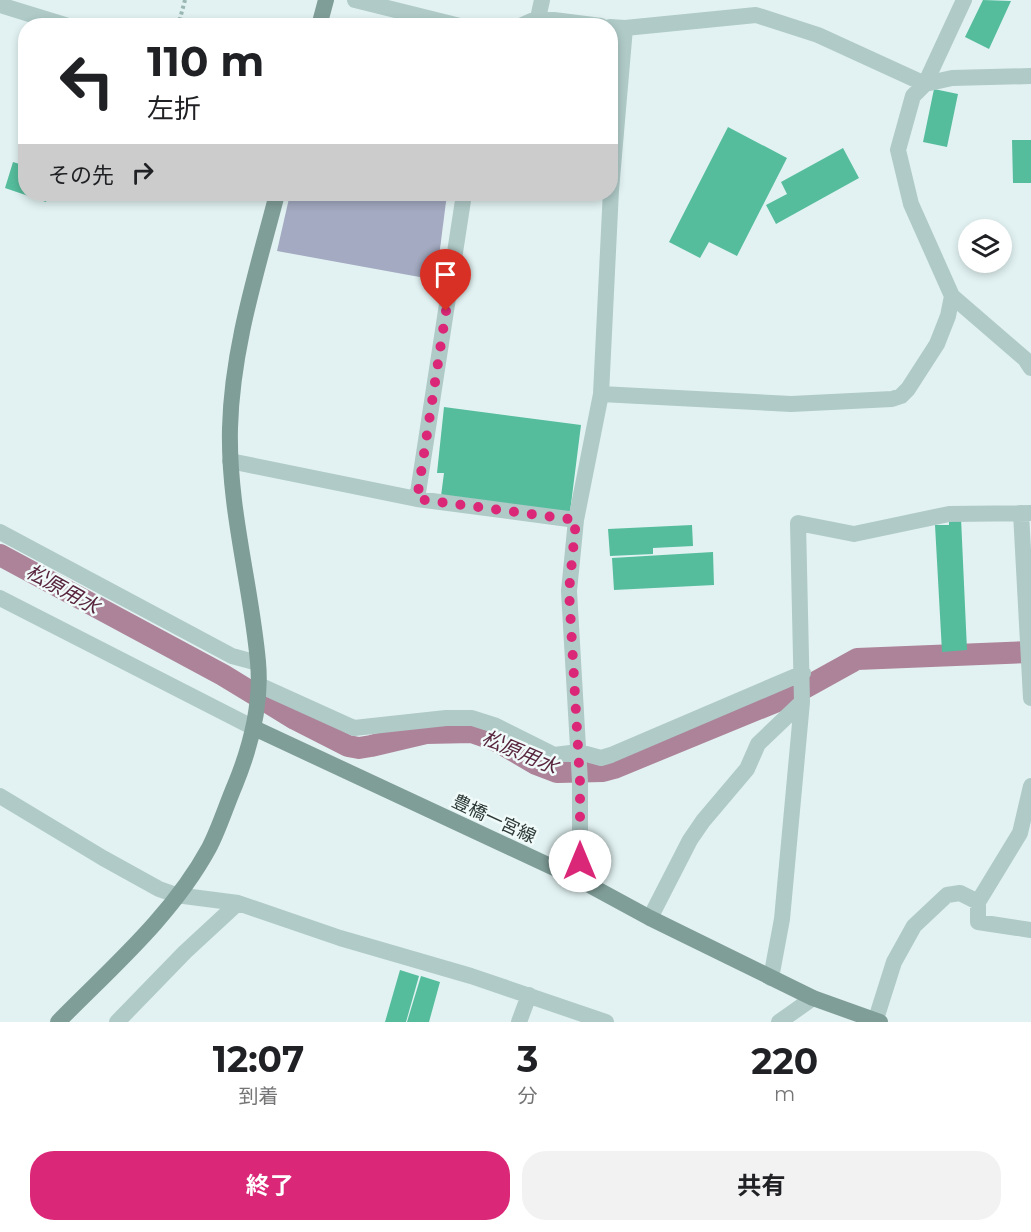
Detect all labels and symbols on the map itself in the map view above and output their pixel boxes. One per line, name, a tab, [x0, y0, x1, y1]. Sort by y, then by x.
pin	[420, 249, 471, 311]
water label: 松原用水	[22, 559, 106, 620]
water label: 松原用水	[478, 725, 563, 779]
street label: 豊橋一宮線	[449, 790, 539, 848]
position arrow	[548, 829, 612, 893]

